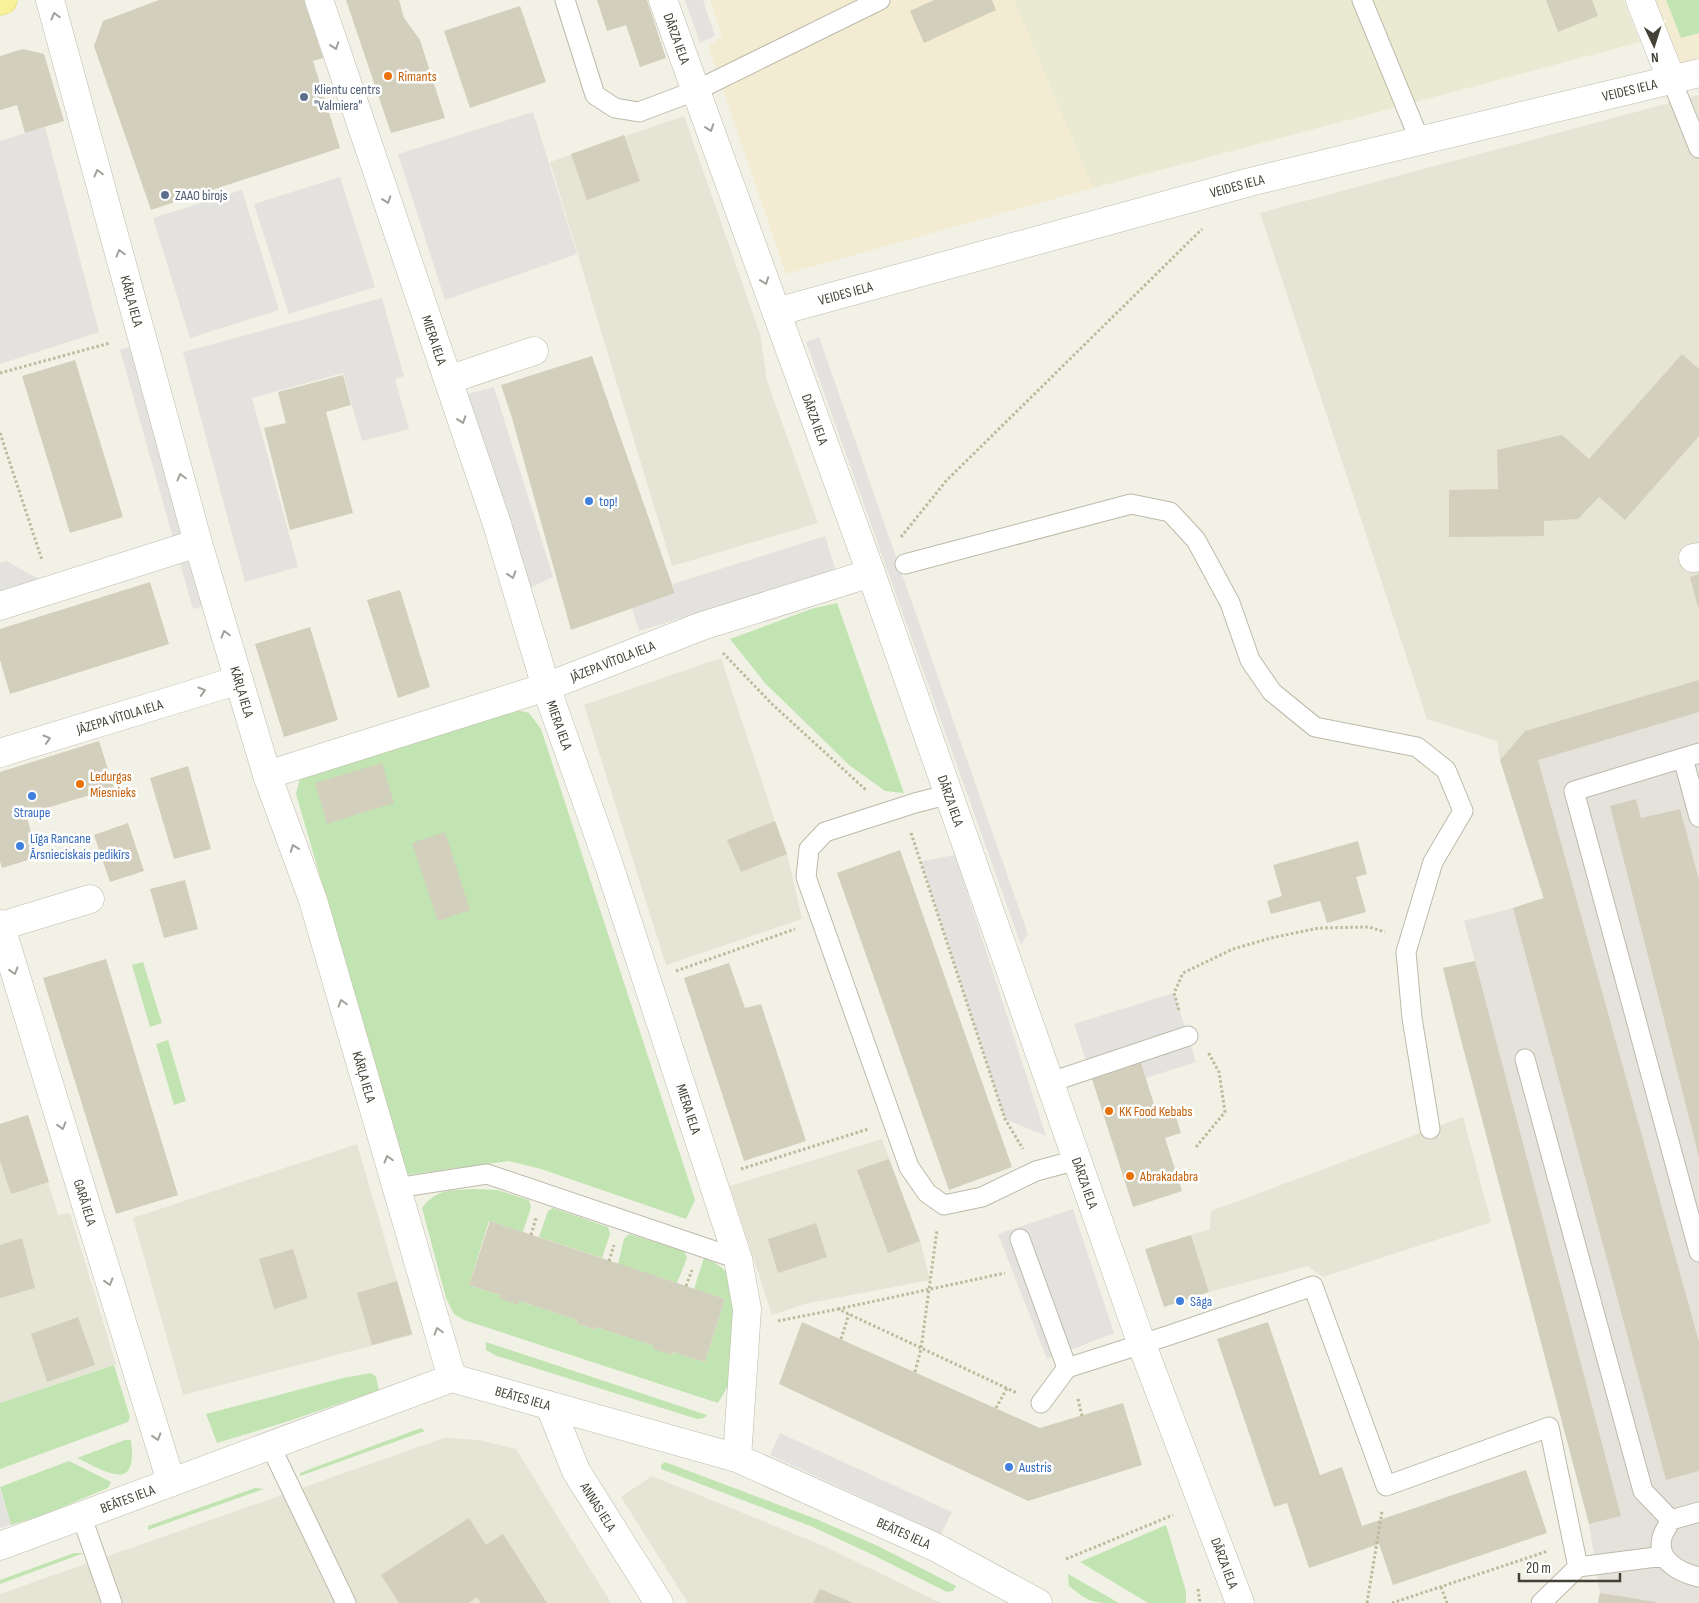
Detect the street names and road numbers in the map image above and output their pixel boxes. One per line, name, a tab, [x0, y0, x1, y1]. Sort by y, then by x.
street label: DĀRZA IELA	[659, 11, 694, 68]
street label: VEIDES IELA	[1600, 75, 1660, 105]
street label: VEIDES IELA	[1208, 171, 1267, 202]
street label: KĀRĻA IELA	[116, 274, 147, 330]
street label: VEIDES IELA	[816, 278, 876, 309]
street label: MIERA IELA	[418, 313, 451, 368]
street label: DĀRZA IELA	[798, 392, 832, 448]
street label: JĀZEPA VĪTOLA IELA	[567, 637, 658, 686]
street label: KĀRĻA IELA	[226, 664, 258, 720]
street label: JĀZEPA VĪTOLA IELA	[73, 695, 166, 738]
street label: MIERA IELA	[542, 698, 576, 753]
street label: DĀRZA IELA	[934, 773, 968, 830]
street label: KĀRĻA IELA	[348, 1049, 380, 1105]
street label: MIERA IELA	[672, 1082, 705, 1137]
street label: DĀRZA IELA	[1068, 1155, 1102, 1212]
street label: GARĀ IELA	[70, 1177, 100, 1229]
street label: BEĀTES IELA	[493, 1383, 554, 1415]
street label: ANNAS IELA	[576, 1478, 620, 1535]
street label: BEĀTES IELA	[98, 1481, 158, 1517]
street label: BEĀTES IELA	[874, 1514, 934, 1553]
street label: DĀRZA IELA	[1207, 1535, 1242, 1592]

